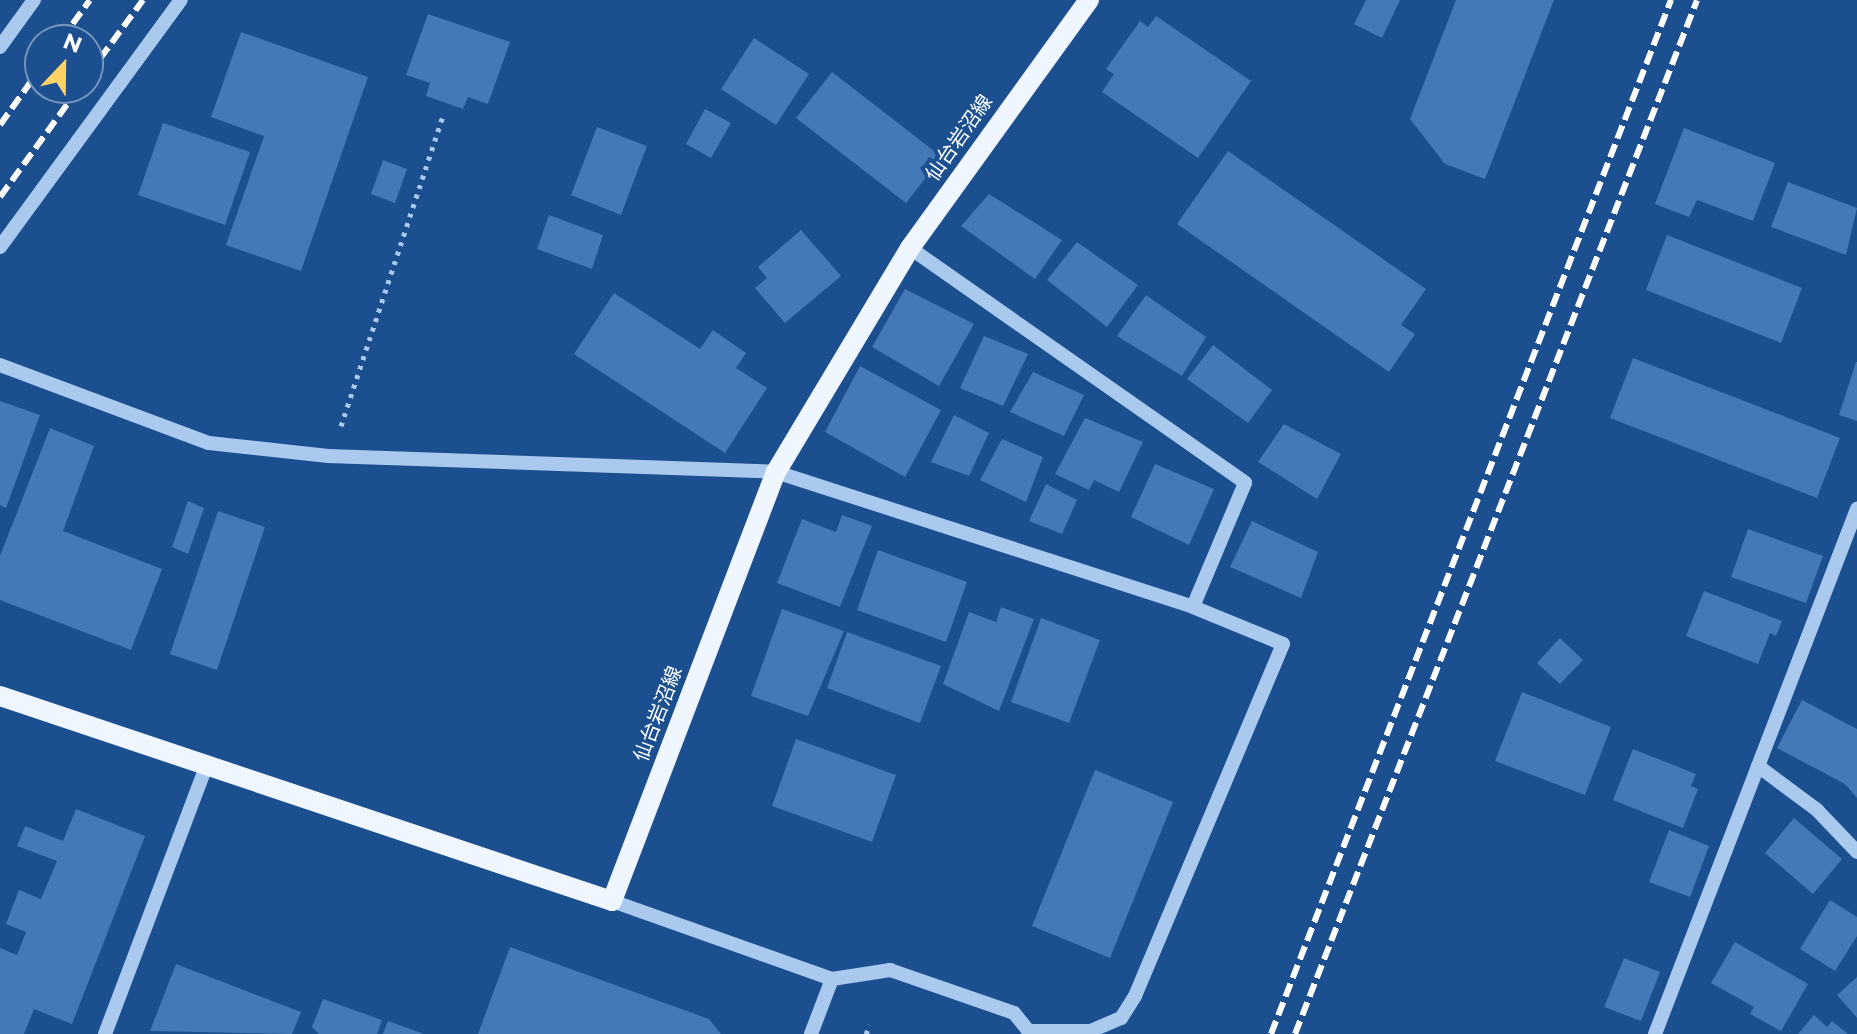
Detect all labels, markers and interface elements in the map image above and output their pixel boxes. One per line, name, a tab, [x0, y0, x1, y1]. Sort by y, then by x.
north arrow	[24, 24, 104, 104]
text: N	[59, 27, 86, 59]
street label: 仙台岩沼線	[920, 90, 998, 186]
street label: 仙台岩沼線	[629, 663, 687, 765]

